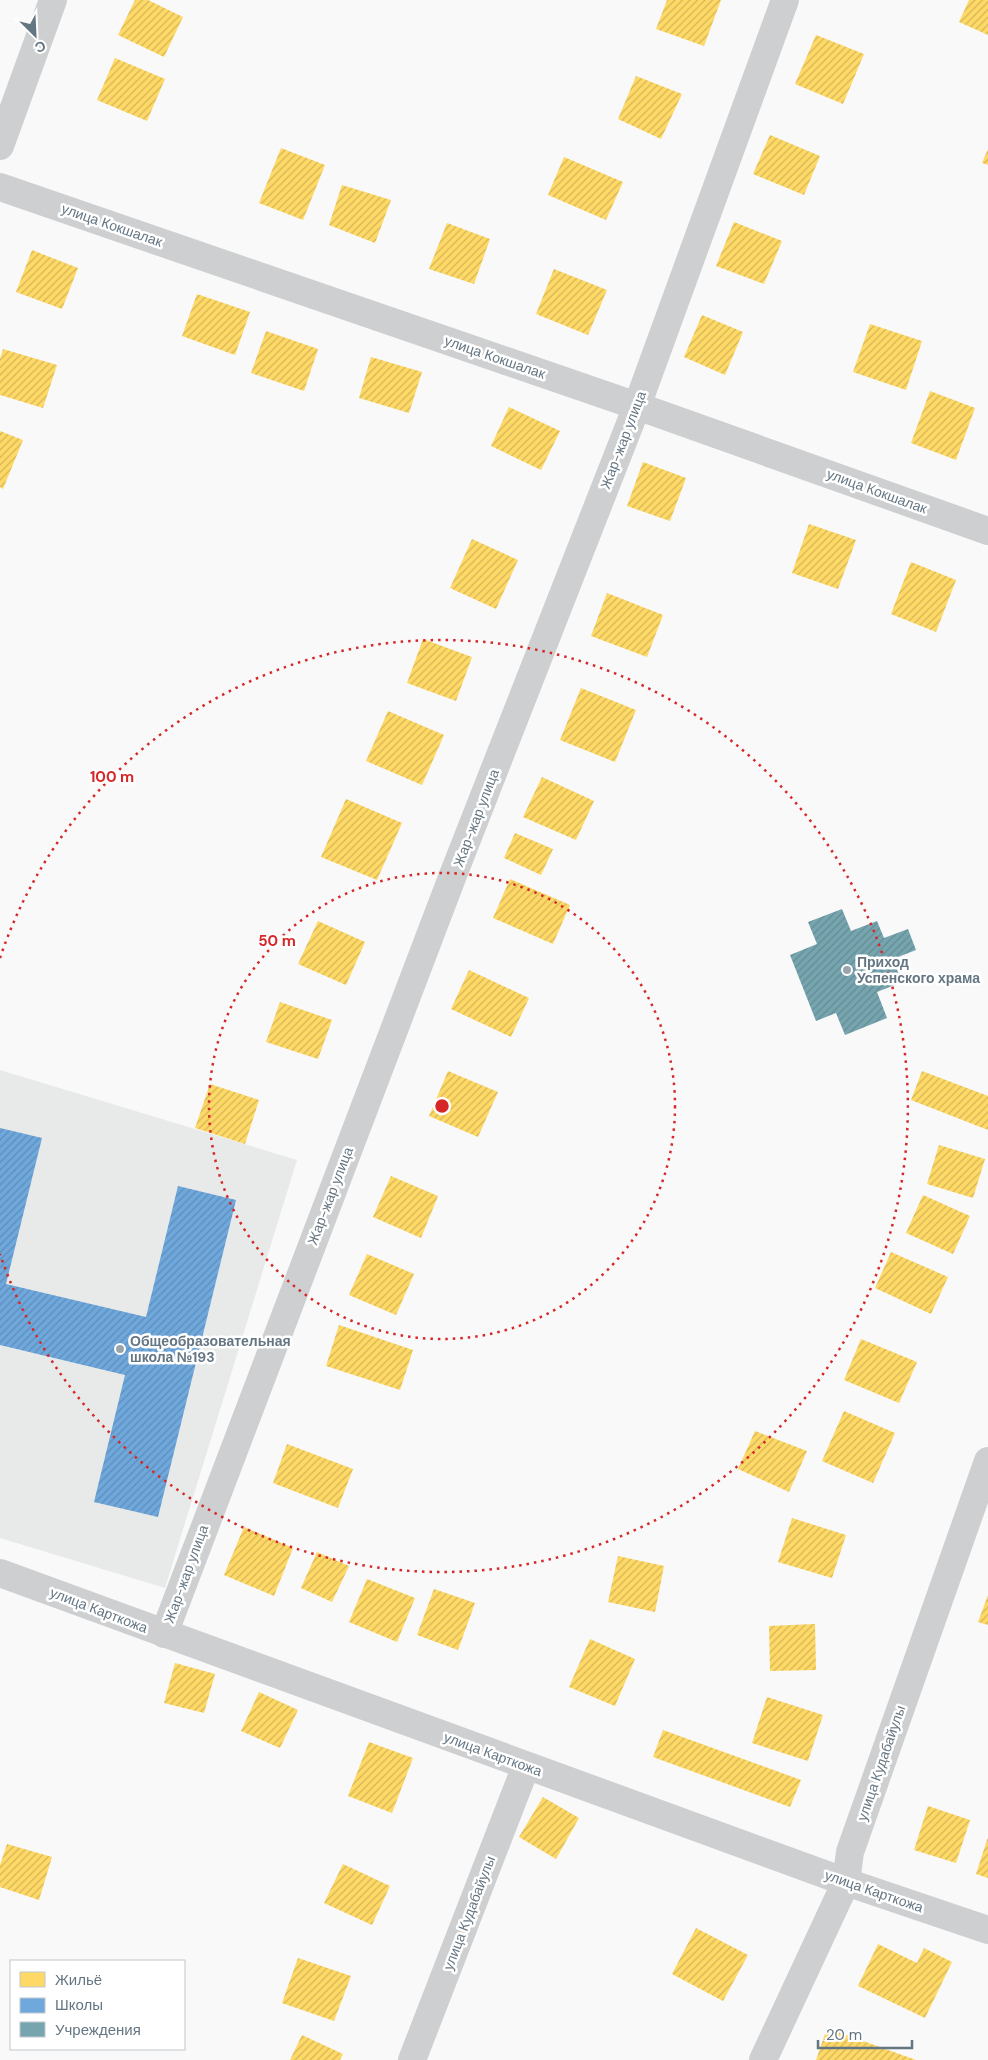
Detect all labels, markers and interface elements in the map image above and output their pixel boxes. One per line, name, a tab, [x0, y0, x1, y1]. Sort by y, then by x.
north arrow	[10, 10, 60, 60]
text: С	[32, 37, 49, 57]
street label: улица Кокшалак	[59, 199, 166, 251]
street label: улица Кокшалак	[442, 331, 549, 383]
street label: Жар-жар улица	[596, 388, 650, 491]
street label: улица Кокшалак	[824, 465, 930, 518]
street label: Жар-жар улица	[449, 766, 503, 869]
text: 100 m	[90, 767, 134, 787]
text: 50 m	[258, 931, 296, 951]
place label: Приход Успенского храма	[857, 953, 980, 987]
marker: Приход Успенского храма	[841, 964, 853, 976]
centre of rings	[433, 1097, 451, 1115]
street label: Жар-жар улица	[303, 1144, 357, 1247]
place label: Общеобразовательная школа №193	[130, 1332, 291, 1366]
marker: Общеобразовательная школа №193	[114, 1343, 126, 1355]
street label: Жар-жар улица	[160, 1522, 212, 1626]
street label: улица Карткожа	[48, 1583, 151, 1637]
street label: улица Кудабайулы	[853, 1703, 909, 1823]
street label: улица Карткожа	[441, 1728, 545, 1780]
street label: улица Кудабайулы	[439, 1853, 499, 1973]
street label: улица Карткожа	[822, 1866, 926, 1916]
legend	[10, 1960, 185, 2050]
text: Жильё	[55, 1970, 102, 1990]
text: Школы	[55, 1995, 103, 2015]
scale bar	[818, 2018, 912, 2050]
text: Учреждения	[55, 2020, 141, 2040]
text: 20 m	[826, 2025, 862, 2045]

